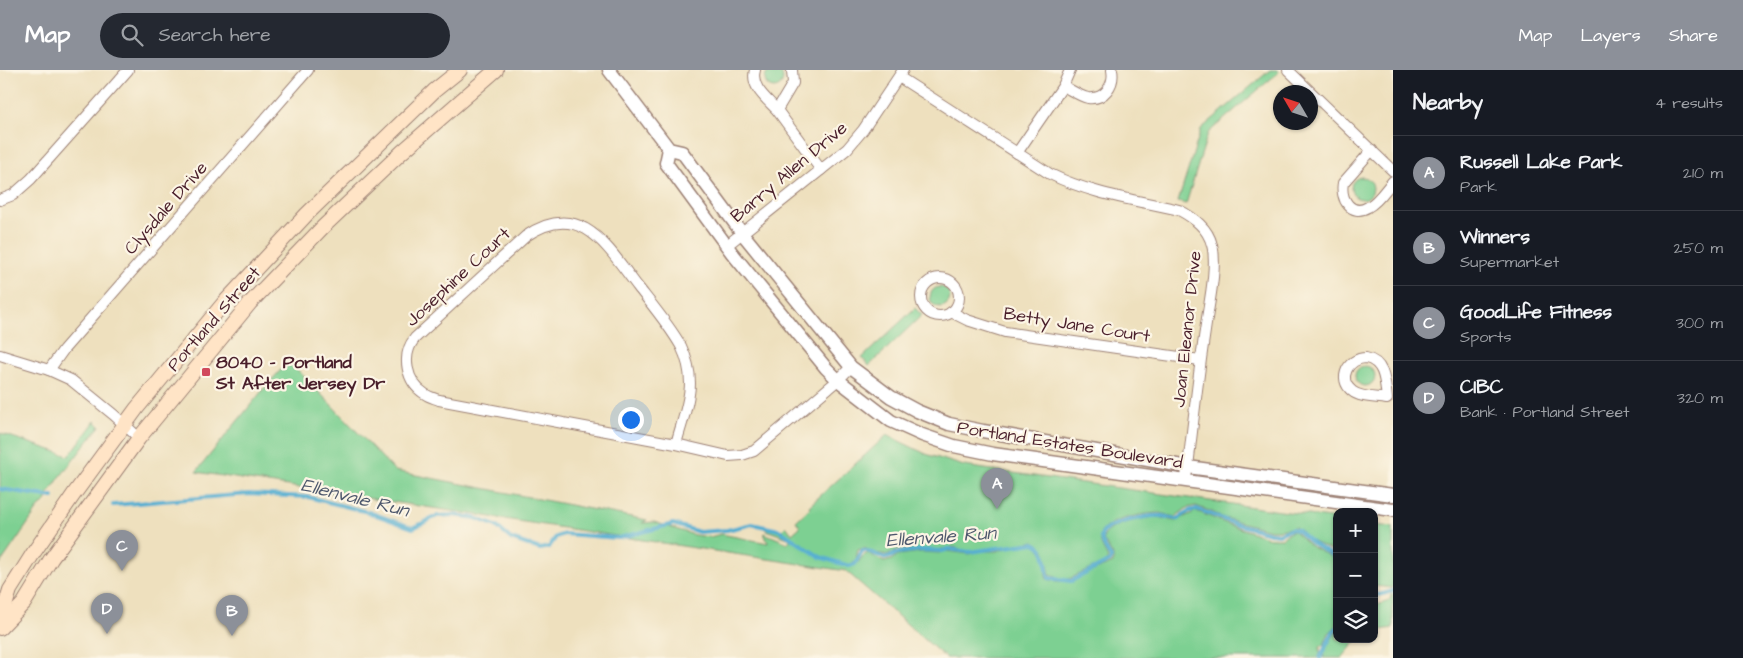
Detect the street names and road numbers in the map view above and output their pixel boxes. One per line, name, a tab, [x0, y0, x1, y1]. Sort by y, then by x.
street label: Barry Allen Drive	[725, 116, 854, 229]
street label: Clysdale Drive	[118, 156, 214, 261]
street label: Josephine Court	[400, 221, 517, 332]
street label: Joan Eleanor Drive	[1166, 249, 1208, 408]
street label: Portland Street	[161, 261, 267, 377]
street label: Betty Jane Court	[1002, 301, 1153, 350]
street label: Portland Estates Boulevard	[955, 415, 1185, 475]

